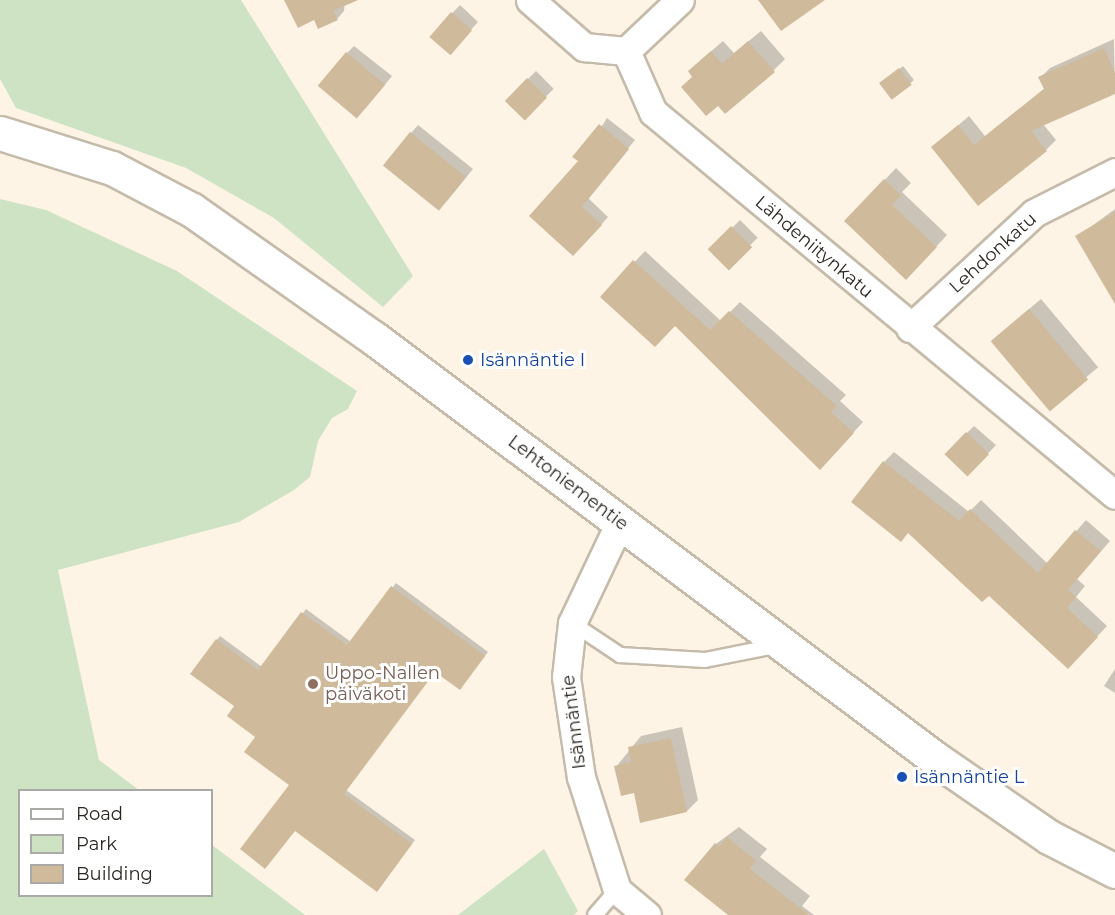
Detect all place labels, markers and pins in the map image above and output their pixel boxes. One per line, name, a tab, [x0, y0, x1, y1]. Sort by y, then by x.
place label: Isännäntie I	[480, 349, 585, 371]
marker: Isännäntie I	[461, 353, 475, 367]
place label: Uppo-Nallen päiväkoti	[325, 663, 440, 706]
marker: Uppo-Nallen päiväkoti	[306, 677, 320, 691]
place label: Isännäntie L	[914, 766, 1024, 788]
marker: Isännäntie L	[895, 770, 909, 784]

